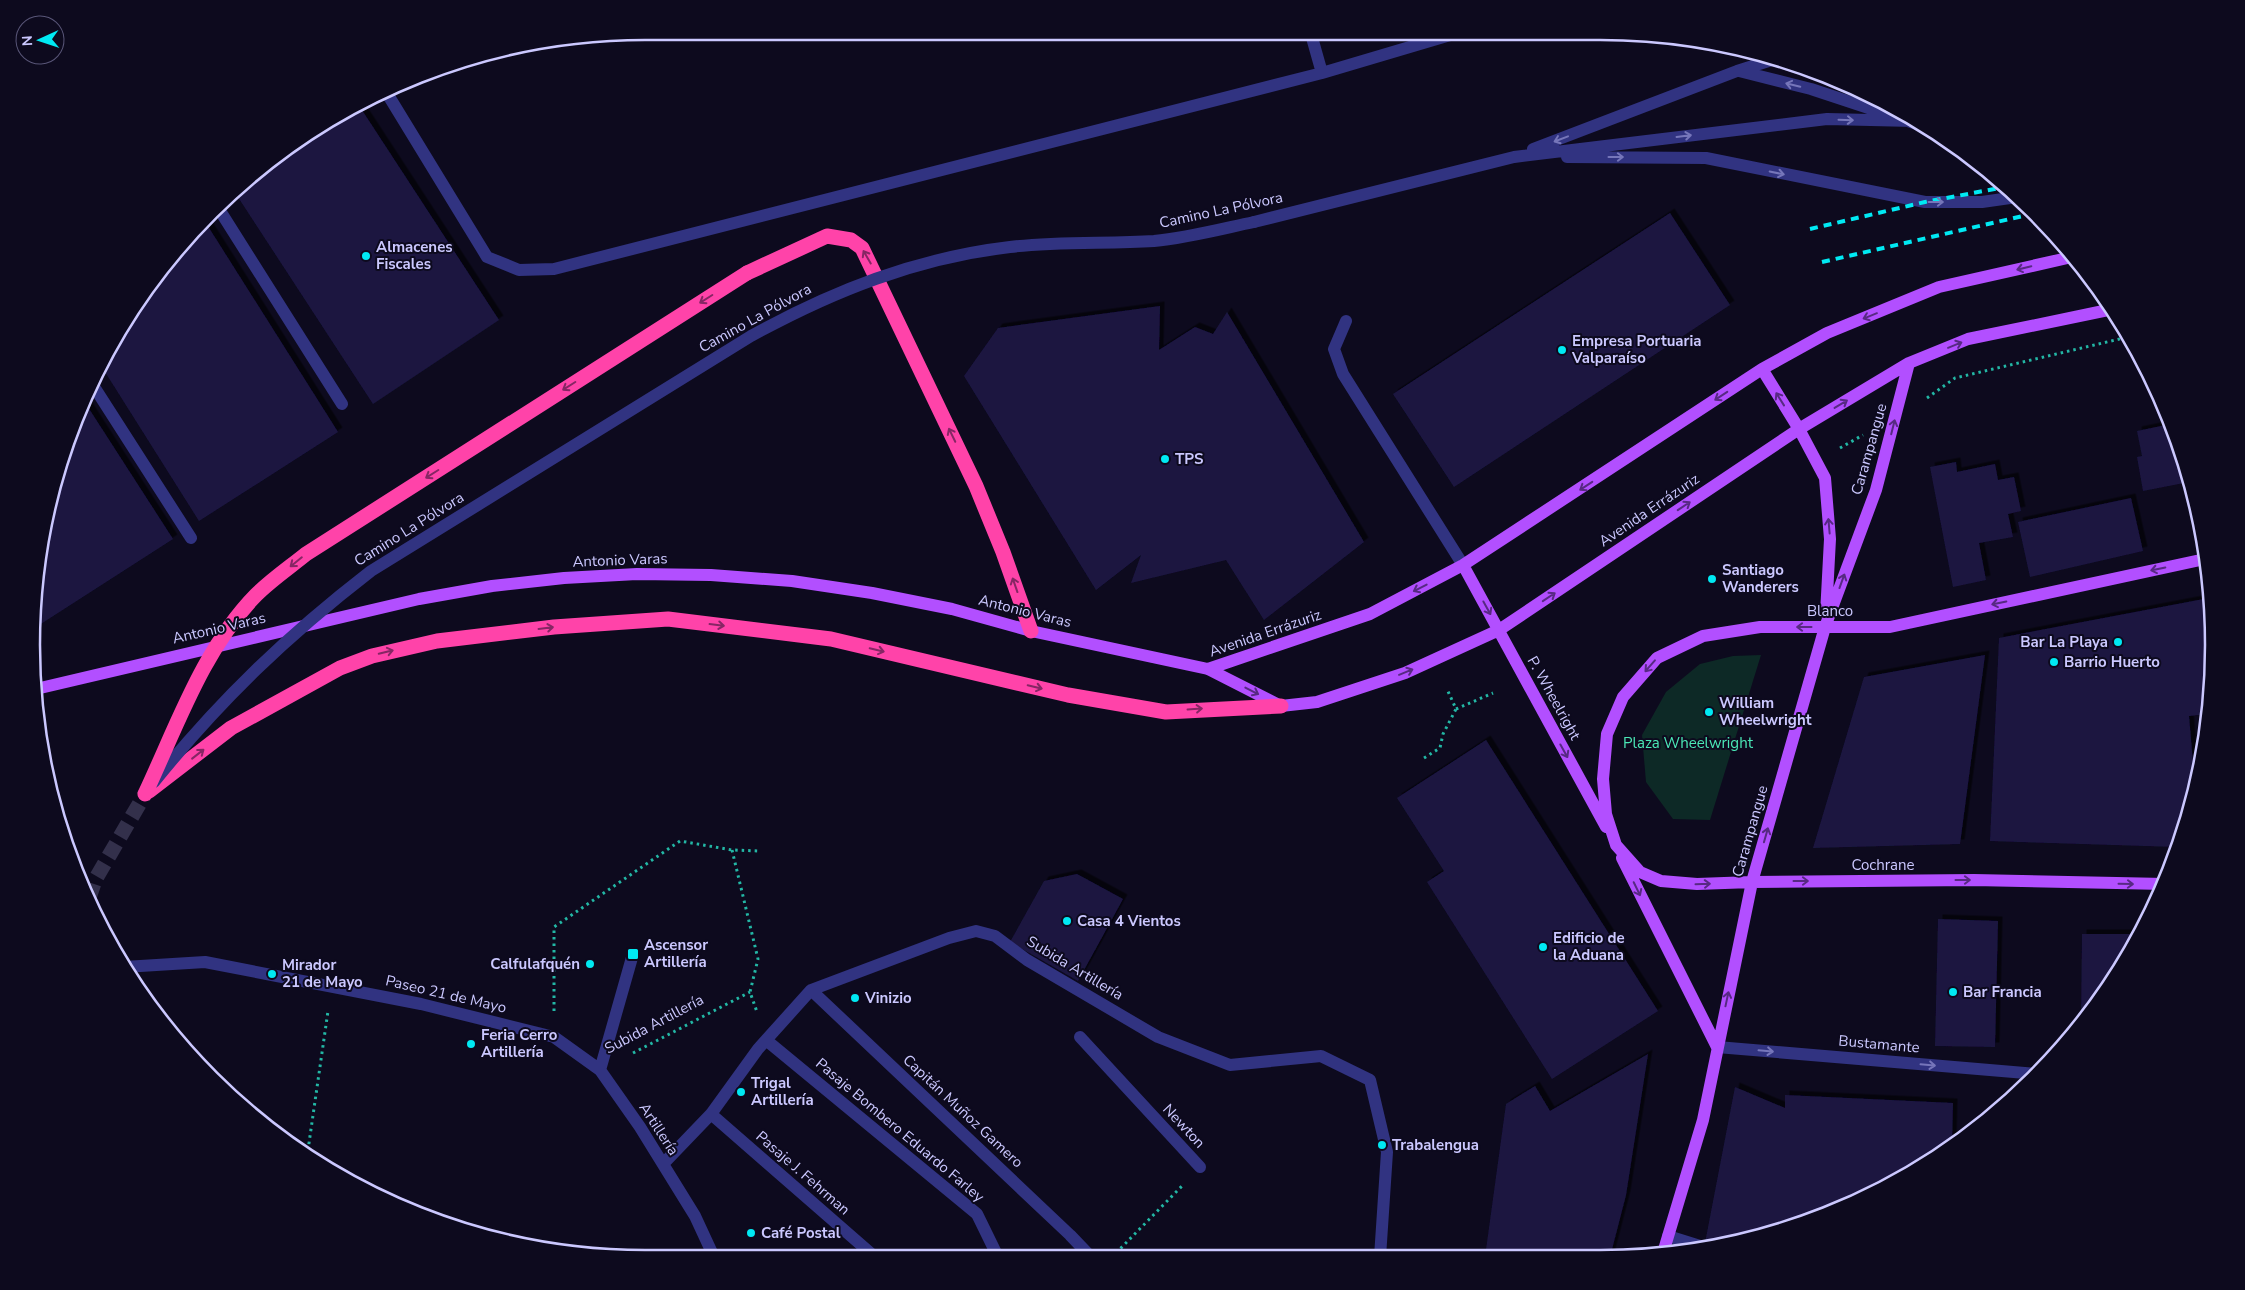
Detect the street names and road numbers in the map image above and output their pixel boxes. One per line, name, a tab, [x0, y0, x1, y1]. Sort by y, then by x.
street label: Camino La Pólvora	[1157, 187, 1285, 233]
street label: Camino La Pólvora	[695, 279, 815, 357]
street label: Carampangue	[1846, 401, 1892, 497]
street label: Avenida Errázuriz	[1595, 469, 1703, 551]
street label: Camino La Pólvora	[350, 487, 468, 571]
street label: Antonio Varas	[572, 548, 668, 572]
street label: Antonio Varas	[976, 590, 1074, 632]
street label: Blanco	[1807, 601, 1853, 621]
street label: Avenida Errázuriz	[1206, 604, 1324, 662]
street label: Antonio Varas	[170, 608, 268, 648]
street label: P. Wheelright	[1523, 653, 1586, 744]
street label: Carampangue	[1727, 783, 1773, 879]
street label: Cochrane	[1851, 855, 1915, 875]
street label: Subida Artillería	[1023, 931, 1127, 1005]
street label: Paseo 21 de Mayo	[384, 970, 508, 1018]
street label: Subida Artillería	[601, 989, 707, 1059]
street label: Bustamante	[1838, 1030, 1920, 1058]
street label: Capitán Muñoz Gamero	[899, 1050, 1027, 1172]
street label: Pasaje Bombero Eduardo Farley	[811, 1053, 989, 1207]
street label: Artillería	[635, 1099, 683, 1159]
street label: Newton	[1158, 1100, 1210, 1152]
street label: Pasaje J. Fehrman	[752, 1127, 854, 1219]

